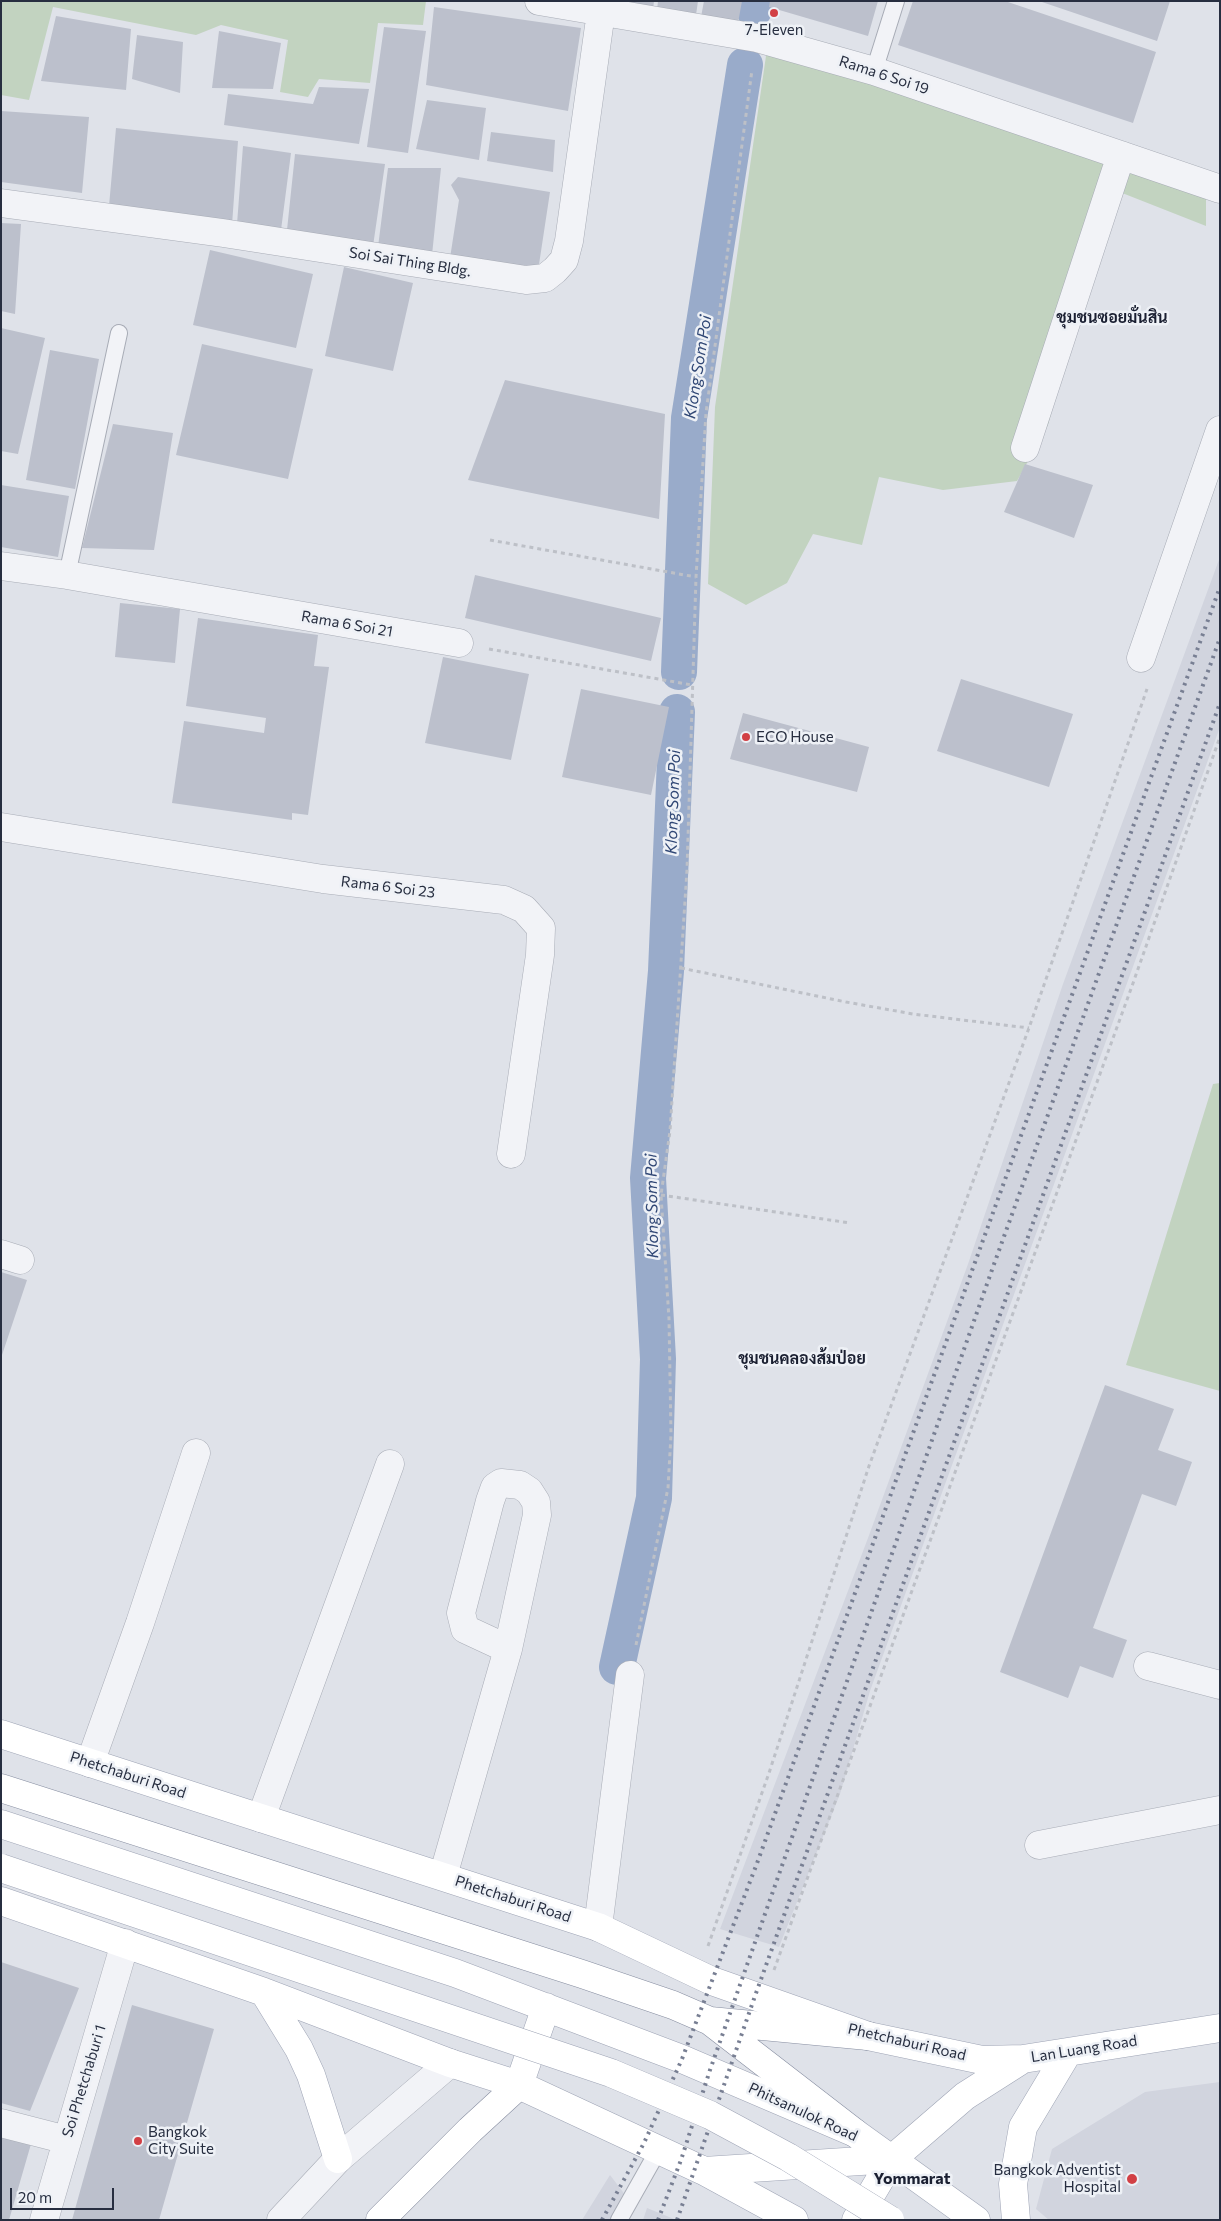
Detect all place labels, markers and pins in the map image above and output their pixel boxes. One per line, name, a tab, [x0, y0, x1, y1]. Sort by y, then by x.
marker: 7-Eleven	[768, 7, 780, 19]
place label: 7-Eleven	[745, 21, 803, 39]
place label: ECO House	[756, 728, 834, 746]
marker: ECO House	[740, 731, 752, 743]
place label: Bangkok City Suite	[148, 2123, 214, 2158]
marker: Bangkok City Suite	[132, 2135, 144, 2147]
place label: Bangkok Adventist Hospital	[993, 2161, 1121, 2196]
marker: Bangkok Adventist Hospital	[1125, 2172, 1139, 2186]

